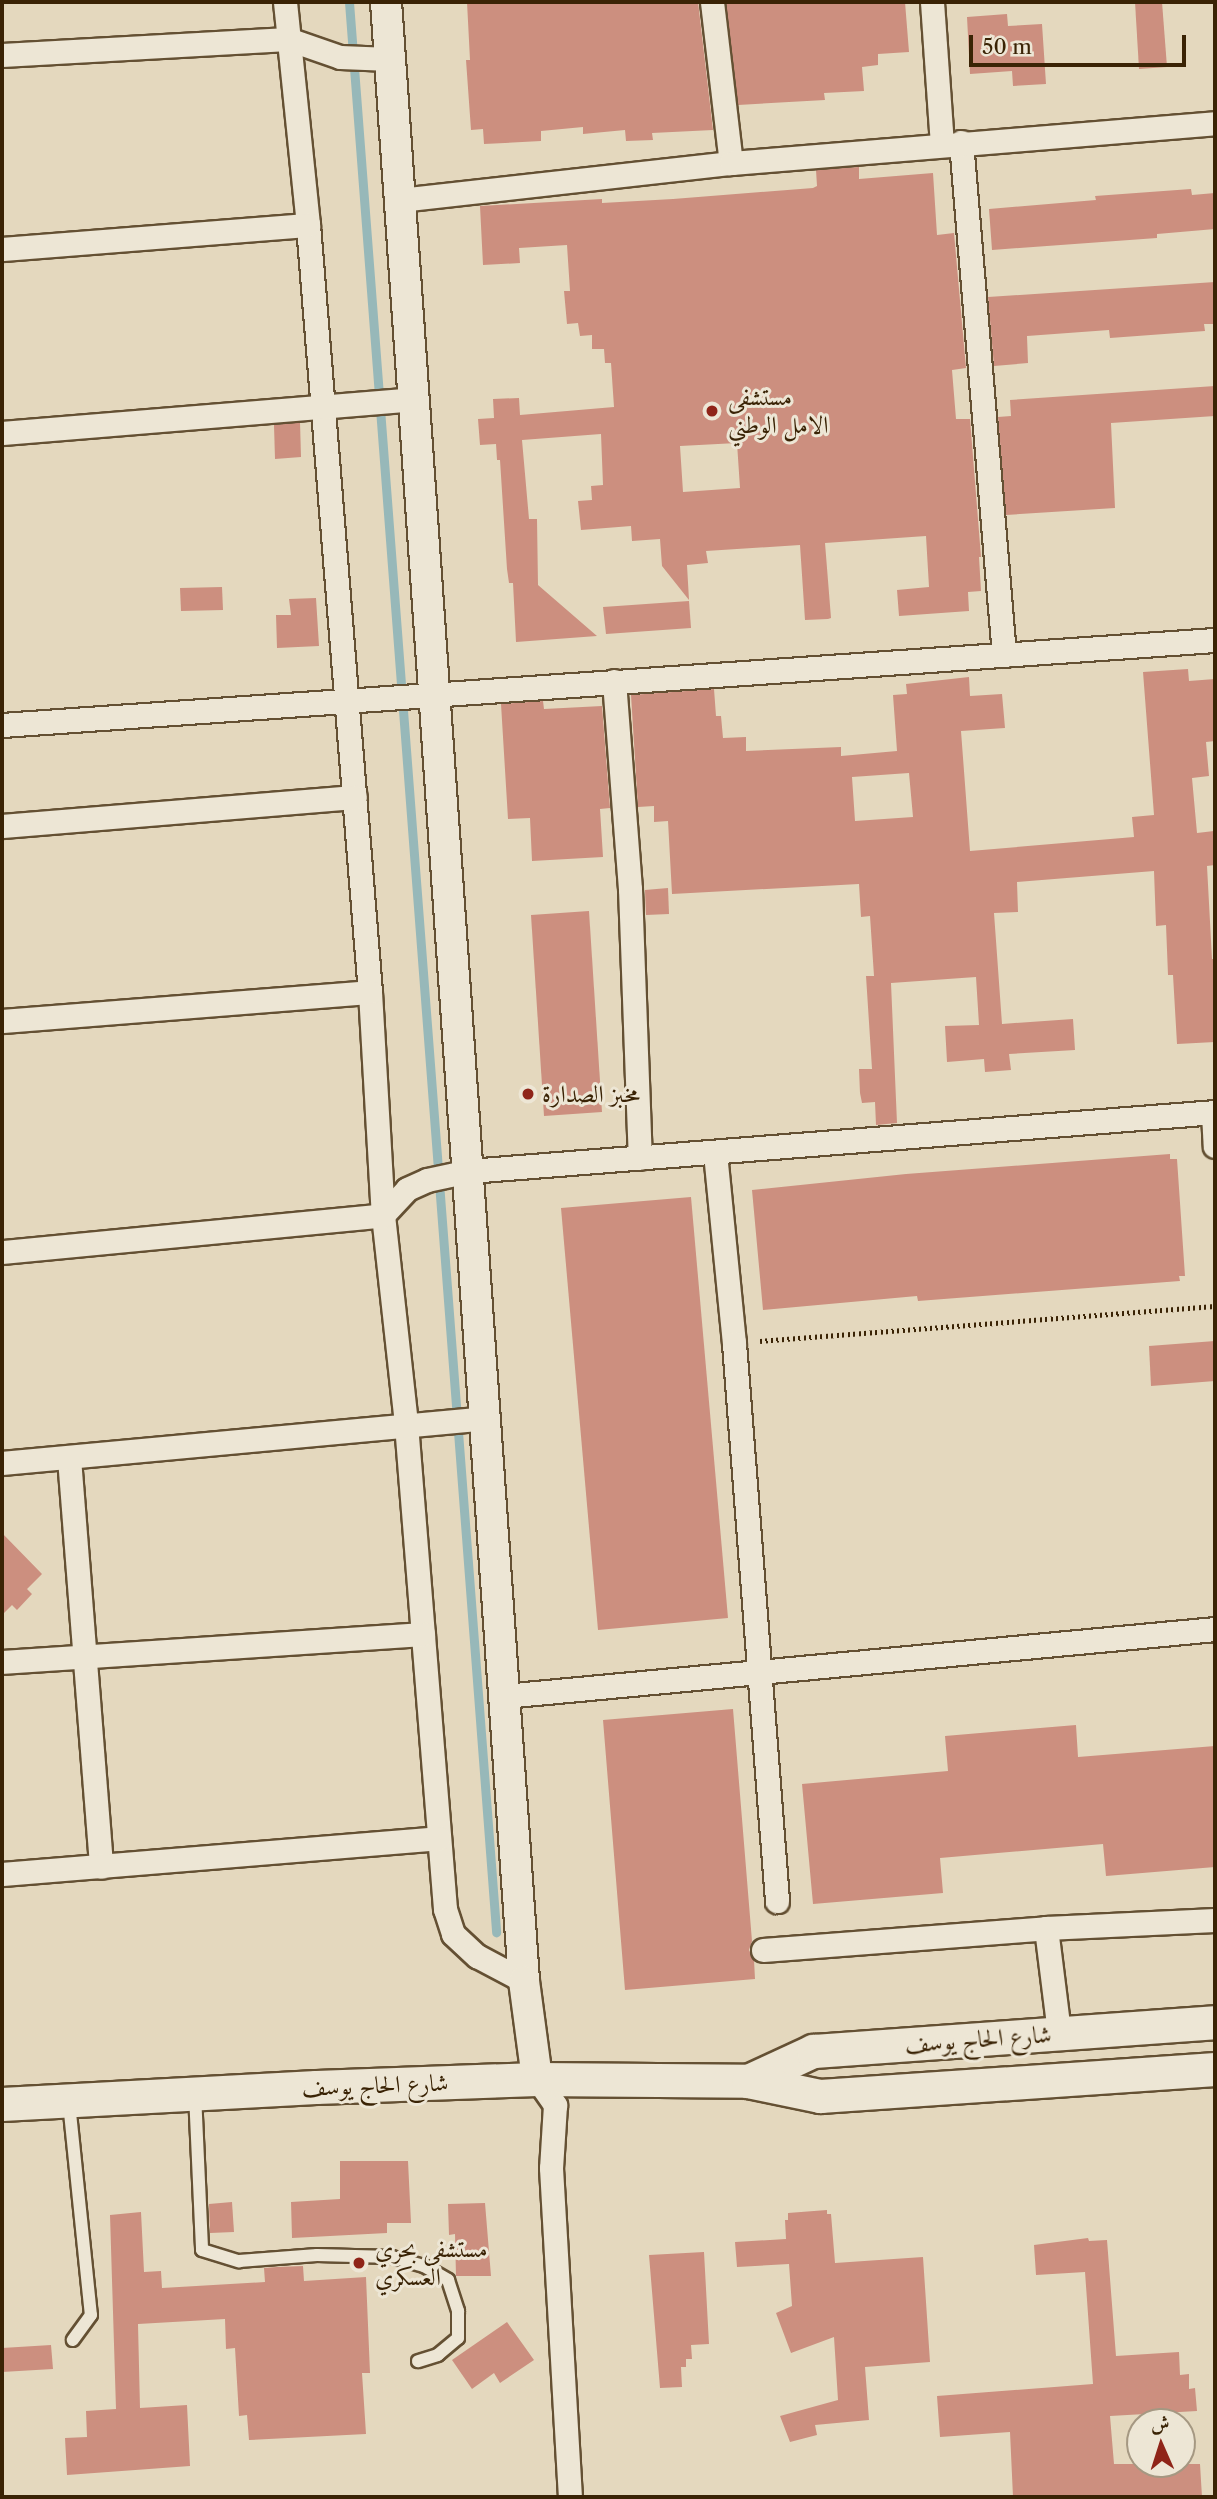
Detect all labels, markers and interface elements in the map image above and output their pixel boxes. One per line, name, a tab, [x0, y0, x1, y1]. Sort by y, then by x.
scale bar	[972, 21, 1189, 65]
text: 50 m	[982, 34, 1032, 59]
place label: مستشفى الامل الوطني	[728, 383, 829, 439]
marker: مستشفى الامل الوطني	[702, 401, 722, 421]
place label: مخبز الصدارة	[542, 1080, 640, 1108]
marker: مخبز الصدارة	[520, 1086, 536, 1102]
street label: شارع الحاج يوسف	[904, 2020, 1052, 2058]
street label: شارع الحاج يوسف	[301, 2068, 449, 2102]
place label: مستشفى بحري العسكري	[375, 2235, 487, 2291]
marker: مستشفى بحري العسكري	[349, 2253, 369, 2273]
north arrow	[1126, 2408, 1196, 2478]
text: ش	[1150, 2412, 1170, 2436]

